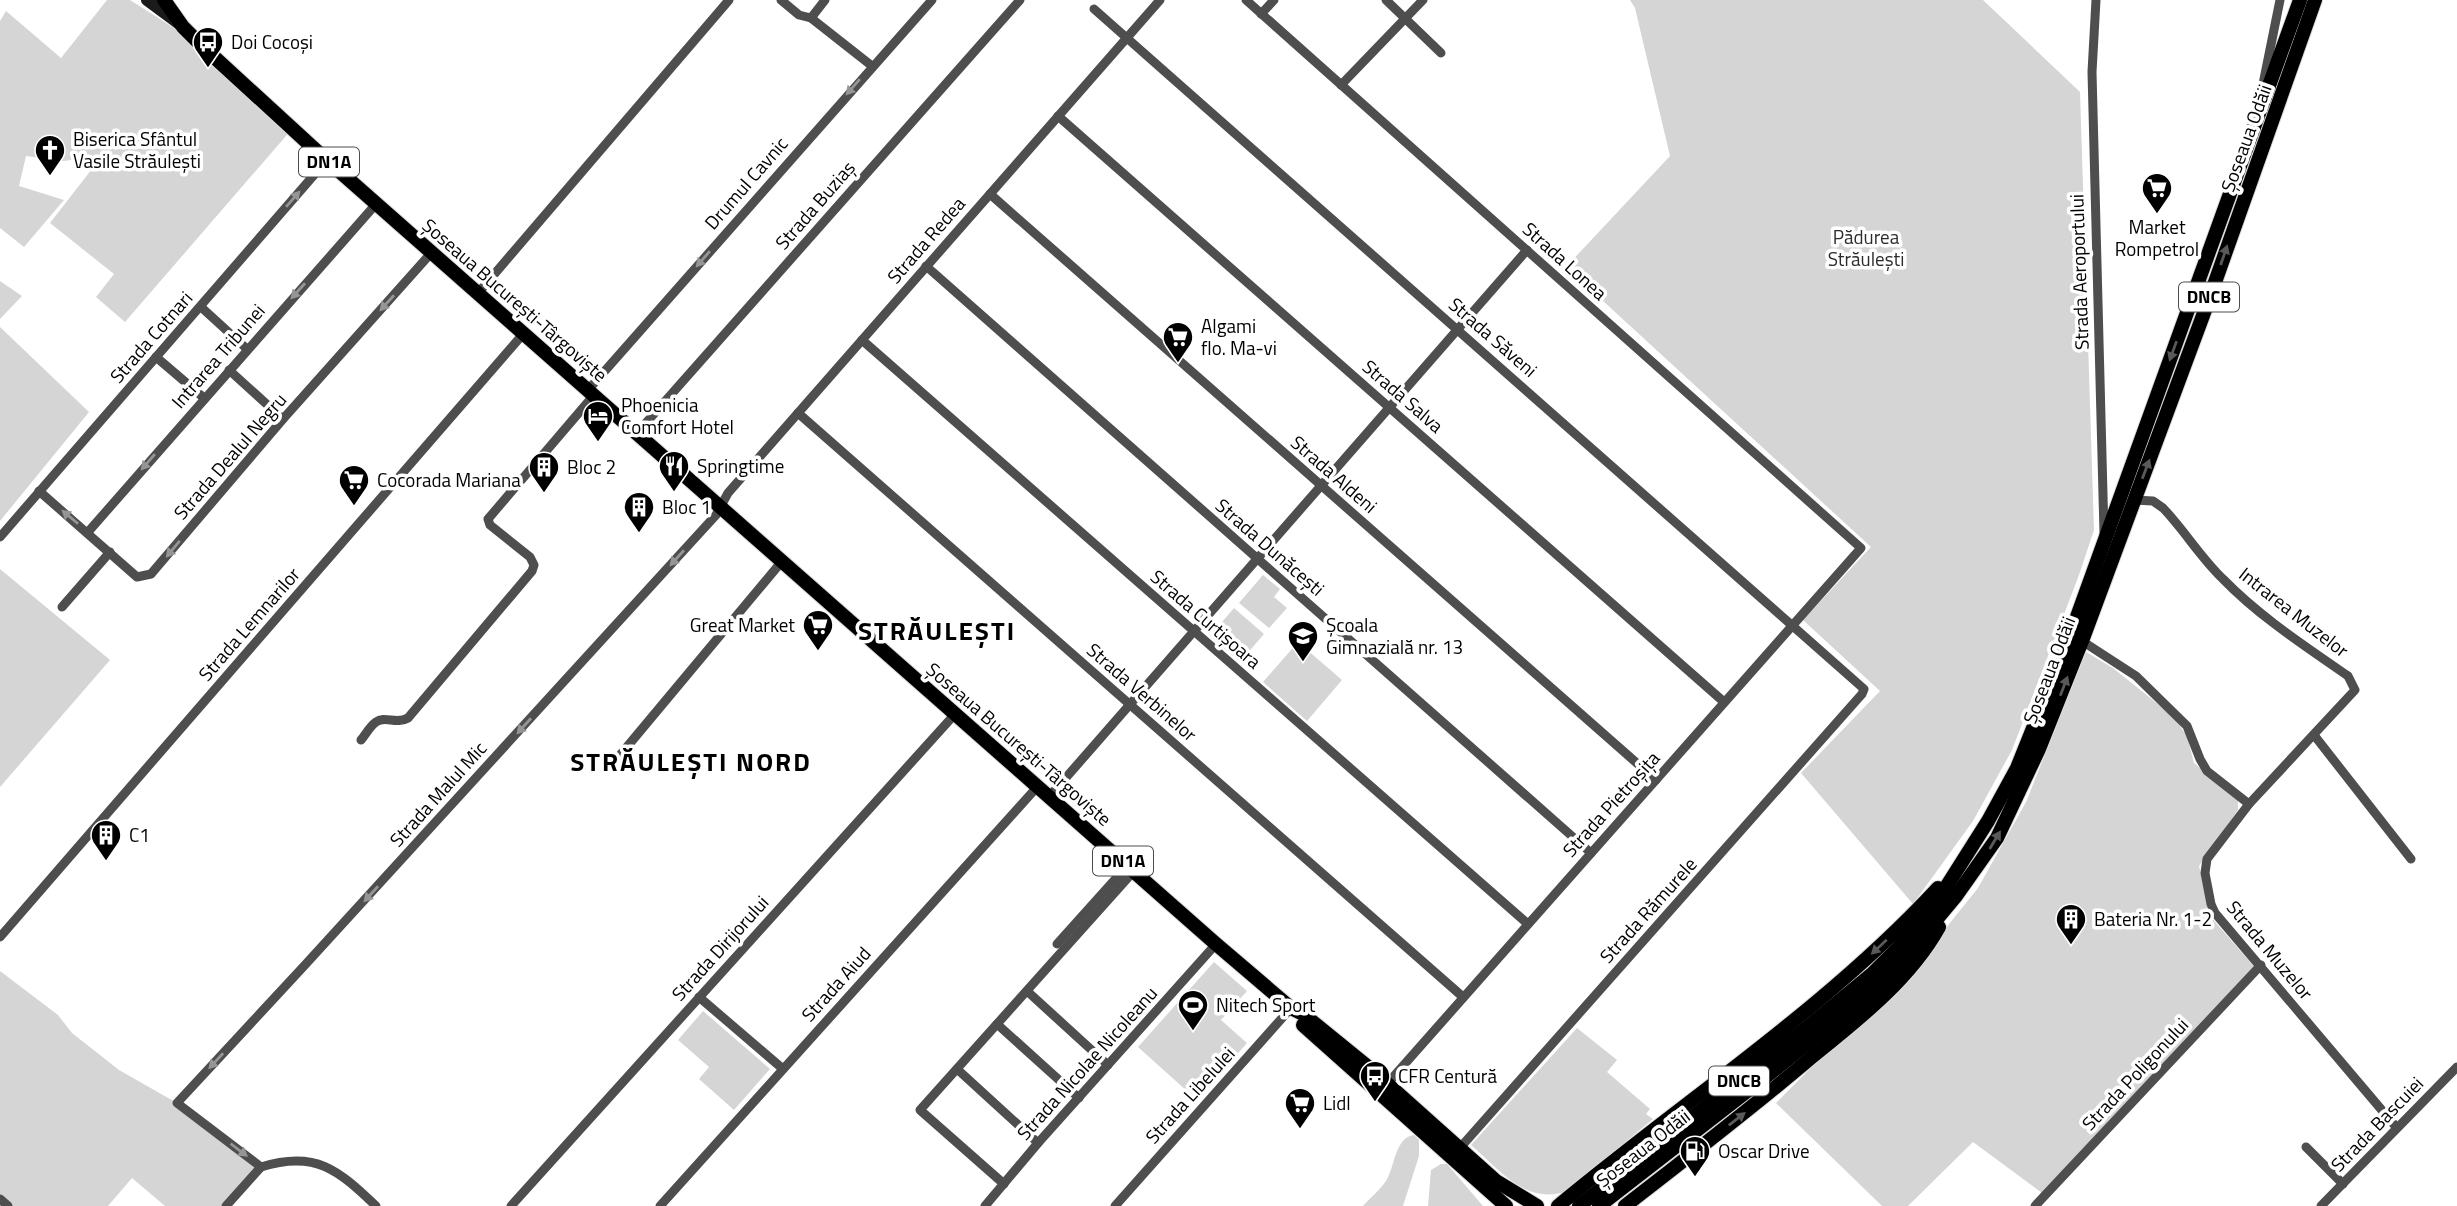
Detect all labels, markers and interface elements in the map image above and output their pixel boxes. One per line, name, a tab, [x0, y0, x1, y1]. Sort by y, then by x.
bus stop icon: Doi Cocoși	[191, 25, 225, 69]
place label: Doi Cocoși	[231, 27, 313, 56]
one-way arrow	[846, 79, 861, 96]
street label: Șoseaua Odăii	[2213, 80, 2278, 196]
place label: Biserica Sfântul Vasile Străulești	[73, 124, 201, 175]
street label: Drumul Cavnic	[697, 130, 794, 236]
church icon: Biserica Sfântul Vasile Străulești	[33, 133, 67, 177]
road number: DN1A	[299, 148, 359, 176]
street label: Strada Buziaș	[768, 154, 862, 256]
supermarket icon: Market Rompetrol	[2140, 171, 2174, 215]
street label: Strada Redea	[880, 189, 972, 290]
one-way arrow	[285, 190, 301, 208]
street label: Strada Aeroportului	[2061, 194, 2096, 350]
street label: Șoseaua București-Târgoviște	[416, 211, 614, 388]
place label: Market Rompetrol	[2115, 212, 2199, 263]
street label: Strada Lonea	[1517, 215, 1614, 307]
park label: Pădurea Străulești	[1828, 222, 1904, 273]
one-way arrow	[2219, 244, 2230, 265]
one-way arrow	[696, 250, 712, 267]
one-way arrow	[290, 282, 306, 300]
road number: DNCB	[2179, 282, 2239, 312]
street label: Strada Cotnari	[102, 284, 199, 389]
street label: Strada Săveni	[1443, 290, 1544, 383]
one-way arrow	[379, 294, 395, 311]
street label: Intrarea Tribunei	[164, 297, 271, 414]
place label: Algami flo. Ma-vi	[1201, 311, 1277, 362]
supermarket icon: Algami flo. Ma-vi	[1161, 320, 1195, 364]
one-way arrow	[2167, 341, 2178, 362]
street label: Strada Salva	[1356, 352, 1451, 439]
street label: Strada Dealul Negru	[166, 386, 293, 526]
place label: Phoenicia Comfort Hotel	[621, 390, 734, 441]
hotel icon: Phoenicia Comfort Hotel	[581, 399, 615, 443]
street label: Strada Aldeni	[1285, 428, 1384, 519]
restaurant icon: Springtime	[657, 449, 691, 493]
building icon: Bloc 2	[527, 450, 561, 494]
place label: Springtime	[697, 451, 784, 480]
place label: Bloc 2	[567, 452, 616, 481]
one-way arrow	[141, 454, 156, 471]
one-way arrow	[2141, 458, 2152, 479]
supermarket icon: Cocorada Mariana	[337, 463, 371, 507]
place label: Cocorada Mariana	[377, 465, 521, 494]
building icon: Bloc 1	[622, 490, 656, 534]
street label: Strada Dunăcești	[1209, 491, 1331, 602]
place label: Bloc 1	[662, 492, 711, 521]
one-way arrow	[62, 510, 79, 525]
one-way arrow	[166, 540, 181, 557]
one-way arrow	[670, 549, 685, 566]
street label: Intrarea Muzelor	[2233, 559, 2356, 664]
street label: Strada Lemnarilor	[191, 560, 307, 687]
street label: Strada Curtișoara	[1144, 562, 1269, 675]
supermarket icon: Great Market	[801, 608, 835, 652]
place label: Great Market	[690, 610, 795, 639]
place label: Școala Gimnazială nr. 13	[1326, 610, 1463, 661]
district label: STRĂULEŞTI	[858, 611, 1016, 650]
street label: Șoseaua Odăii	[2015, 612, 2082, 728]
school or university icon: Școala Gimnazială nr. 13	[1286, 619, 1320, 663]
street label: Strada Verbinelor	[1081, 635, 1204, 748]
street label: Șoseaua București-Târgoviște	[920, 655, 1118, 832]
one-way arrow	[2059, 675, 2070, 696]
one-way arrow	[516, 717, 532, 735]
street label: Strada Malul Mic	[382, 734, 493, 853]
district label: STRĂULEȘTI NORD	[570, 742, 812, 781]
street label: Strada Pietroșița	[1555, 744, 1667, 863]
building icon: C1	[89, 818, 123, 862]
place label: C1	[129, 820, 150, 849]
one-way arrow	[1989, 830, 2002, 849]
road number: DN1A	[1093, 846, 1153, 876]
street label: Strada Rămurele	[1592, 850, 1703, 969]
one-way arrow	[363, 885, 379, 902]
street label: Strada Dirijorului	[664, 888, 775, 1007]
street label: Strada Muzelor	[2220, 894, 2321, 1006]
building icon: Bateria Nr. 1-2	[2054, 902, 2088, 946]
place label: Bateria Nr. 1-2	[2094, 904, 2212, 933]
one-way arrow	[1871, 939, 1888, 955]
street label: Strada Aiud	[794, 940, 877, 1028]
street label: Strada Nicolae Nicoleanu	[1009, 979, 1164, 1146]
sports icon: Nitech Sport	[1176, 988, 1210, 1032]
place label: Nitech Sport	[1216, 990, 1316, 1019]
street label: Strada Poligonului	[2075, 1011, 2195, 1137]
street label: Strada Libelulei	[1138, 1040, 1241, 1150]
one-way arrow	[208, 1052, 224, 1070]
bus stop icon: CFR Centură	[1358, 1059, 1392, 1103]
place label: CFR Centură	[1398, 1061, 1497, 1090]
road number: DNCB	[1709, 1066, 1769, 1096]
street label: Strada Bascuiei	[2323, 1069, 2430, 1178]
supermarket icon: Lidl	[1283, 1086, 1317, 1130]
place label: Lidl	[1323, 1088, 1351, 1117]
street label: Șoseaua Odăii	[1589, 1102, 1696, 1194]
one-way arrow	[1727, 1111, 1745, 1126]
fuel station icon: Oscar Drive	[1678, 1134, 1712, 1178]
place label: Oscar Drive	[1718, 1136, 1810, 1165]
one-way arrow	[229, 1142, 247, 1157]

